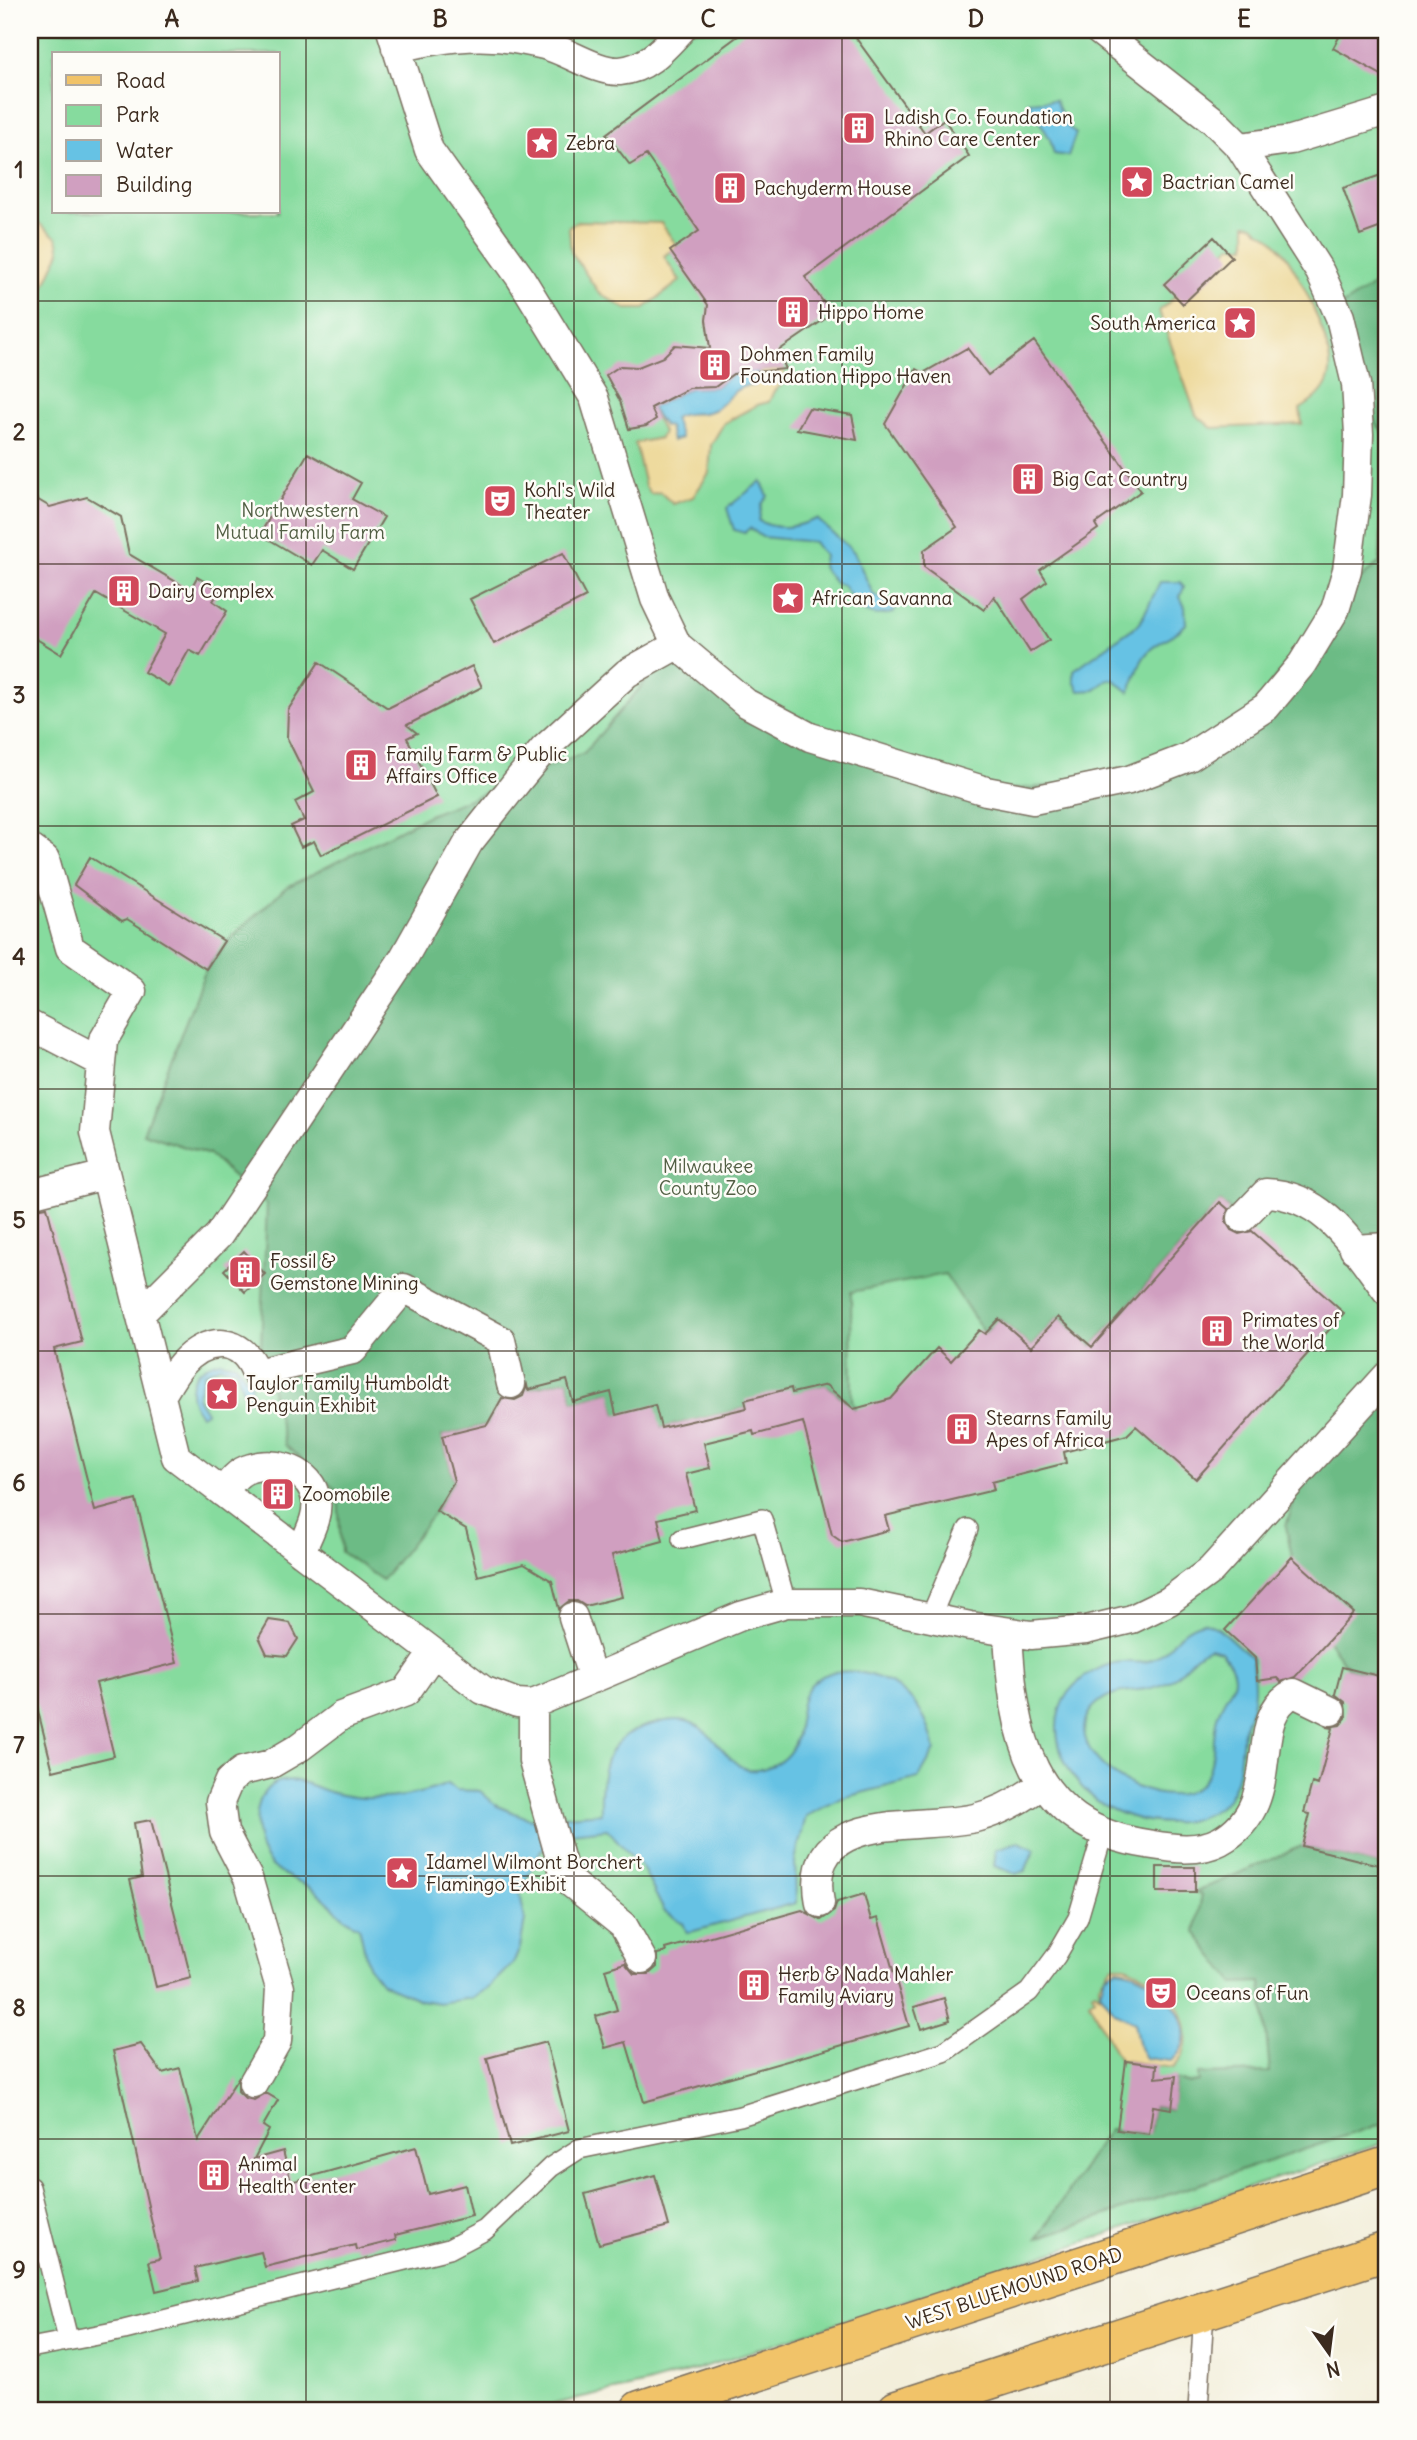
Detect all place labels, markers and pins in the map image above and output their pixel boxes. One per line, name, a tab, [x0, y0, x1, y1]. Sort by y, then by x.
place label: Ladish Co. Foundation Rhino Care Center	[884, 105, 1073, 151]
building icon: Ladish Co. Foundation Rhino Care Center	[840, 109, 878, 147]
place icon: Zebra	[523, 124, 561, 162]
place label: Zebra	[566, 131, 615, 155]
place icon: Bactrian Camel	[1118, 163, 1156, 201]
building icon: Pachyderm House	[711, 169, 749, 207]
place label: Bactrian Camel	[1162, 170, 1294, 194]
place label: Pachyderm House	[754, 176, 912, 200]
building icon: Hippo Home	[774, 293, 812, 331]
place label: Hippo Home	[818, 300, 924, 324]
place icon: South America	[1221, 304, 1259, 342]
place label: South America	[1090, 311, 1216, 335]
place label: Dohmen Family Foundation Hippo Haven	[740, 342, 951, 388]
building icon: Dohmen Family Foundation Hippo Haven	[696, 346, 734, 384]
building icon: Big Cat Country	[1009, 460, 1047, 498]
place label: Big Cat Country	[1052, 467, 1188, 491]
place label: Kohl's Wild Theater	[524, 478, 615, 524]
theatre icon: Kohl's Wild Theater	[481, 482, 519, 520]
building icon: Dairy Complex	[105, 572, 143, 610]
place label: Dairy Complex	[148, 579, 275, 603]
place icon: African Savanna	[769, 579, 807, 617]
place label: African Savanna	[812, 586, 953, 610]
place label: Family Farm & Public Affairs Office	[386, 742, 567, 788]
building icon: Family Farm & Public Affairs Office	[342, 746, 380, 784]
place label: Fossil & Gemstone Mining	[270, 1249, 419, 1295]
building icon: Fossil & Gemstone Mining	[226, 1253, 264, 1291]
place label: Primates of the World	[1242, 1308, 1340, 1354]
building icon: Primates of the World	[1198, 1312, 1236, 1350]
place label: Taylor Family Humboldt Penguin Exhibit	[246, 1371, 449, 1417]
place icon: Taylor Family Humboldt Penguin Exhibit	[203, 1375, 241, 1413]
place label: Stearns Family Apes of Africa	[986, 1406, 1112, 1452]
building icon: Stearns Family Apes of Africa	[943, 1410, 981, 1448]
building icon: Zoomobile	[259, 1475, 297, 1513]
place label: Zoomobile	[302, 1482, 390, 1506]
place label: Idamel Wilmont Borchert Flamingo Exhibit	[426, 1850, 642, 1896]
place icon: Idamel Wilmont Borchert Flamingo Exhibit	[383, 1854, 421, 1892]
place label: Herb & Nada Mahler Family Aviary	[778, 1962, 953, 2008]
building icon: Herb & Nada Mahler Family Aviary	[735, 1966, 773, 2004]
theatre icon: Oceans of Fun	[1142, 1974, 1180, 2012]
place label: Oceans of Fun	[1186, 1981, 1309, 2005]
place label: Animal Health Center	[238, 2152, 356, 2198]
building icon: Animal Health Center	[195, 2156, 233, 2194]

